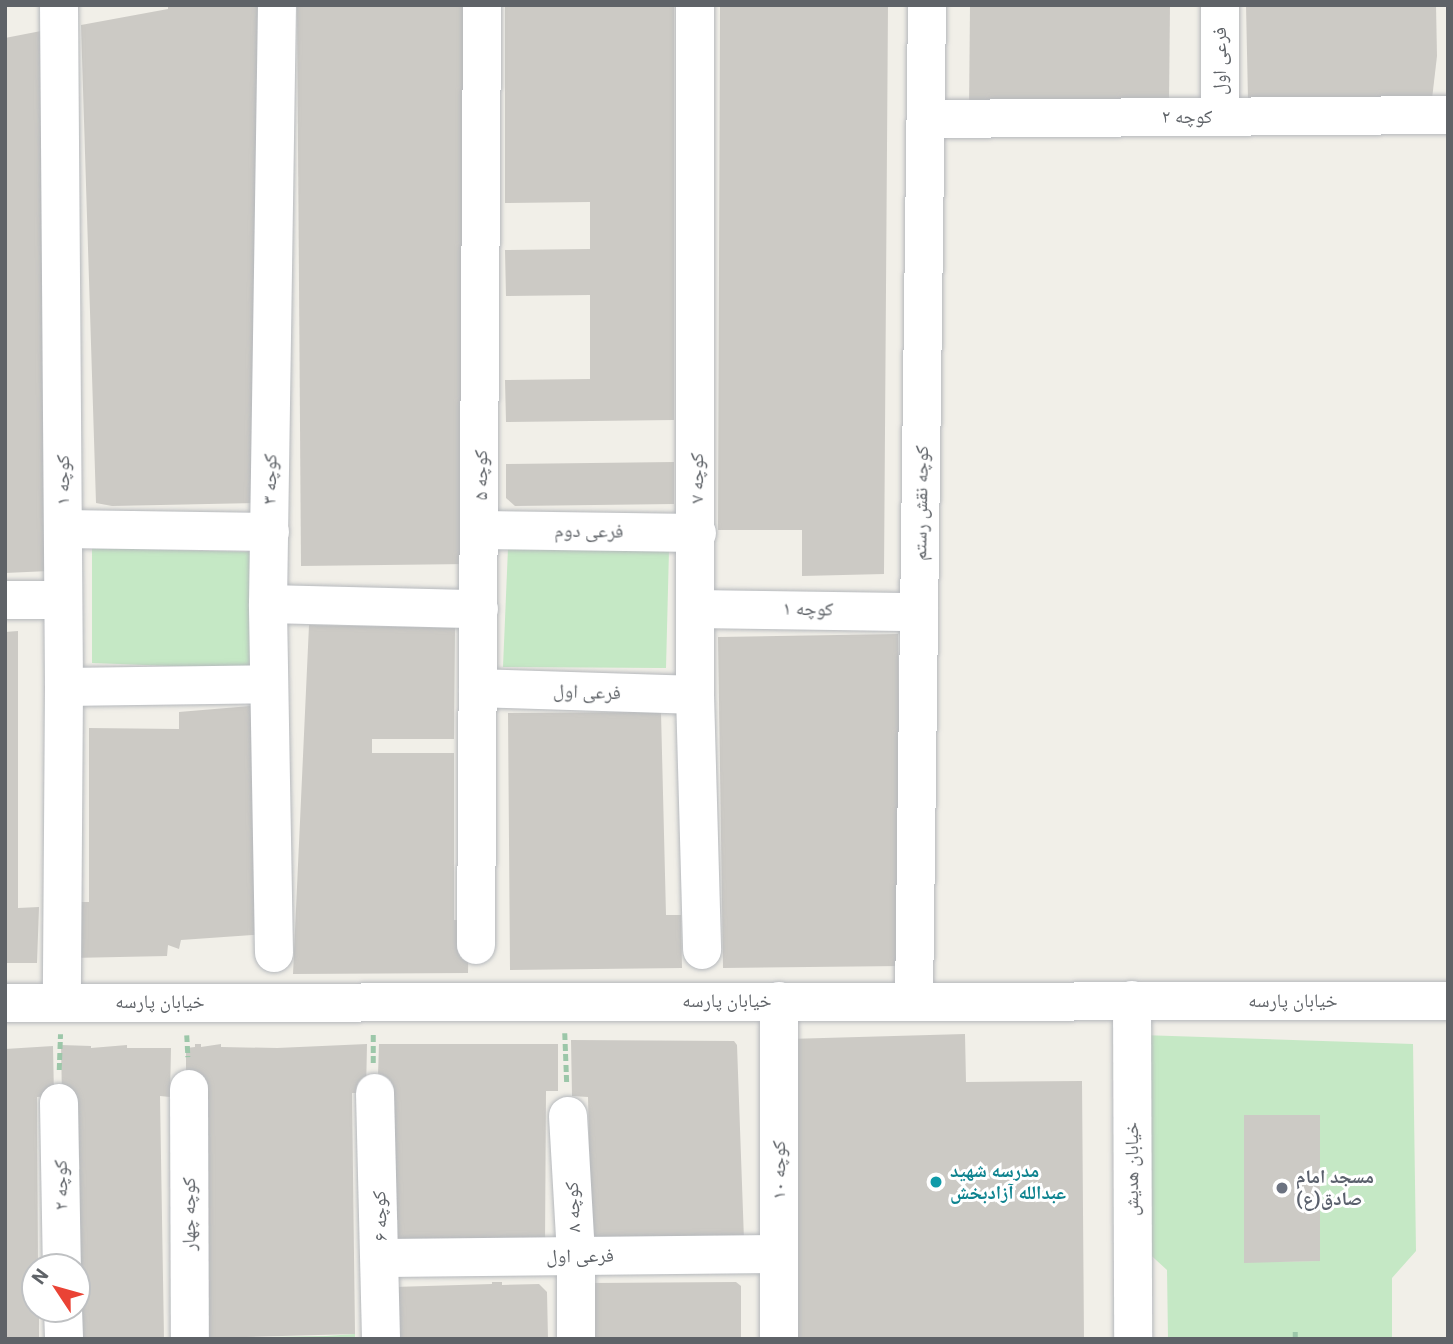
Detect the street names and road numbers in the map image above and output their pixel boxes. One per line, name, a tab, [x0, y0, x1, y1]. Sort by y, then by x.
street label: فرعی اول	[1209, 27, 1231, 95]
street label: کوچه ۲	[1162, 106, 1212, 128]
street label: کوچه نقش رستم	[909, 445, 933, 561]
street label: کوچه ۵	[470, 450, 492, 500]
street label: کوچه ۳	[258, 453, 282, 505]
street label: کوچه ۷	[686, 453, 708, 503]
street label: کوچه ۱	[52, 455, 74, 505]
street label: فرعی دوم	[554, 519, 624, 543]
street label: کوچه ۱	[782, 597, 834, 621]
street label: فرعی اول	[553, 679, 621, 705]
street label: خیابان پارسه	[682, 990, 772, 1012]
street label: خیابان پارسه	[1248, 990, 1338, 1012]
street label: خیابان پارسه	[115, 991, 205, 1013]
street label: خیابان هدیش	[1121, 1122, 1143, 1216]
street label: کوچه ۱۰	[768, 1140, 790, 1200]
street label: کوچه ۲	[49, 1159, 73, 1211]
street label: کوچه چهار	[178, 1177, 200, 1251]
street label: کوچه ۸	[560, 1181, 586, 1233]
street label: کوچه ۶	[368, 1190, 392, 1242]
street label: فرعی اول	[546, 1244, 614, 1268]

